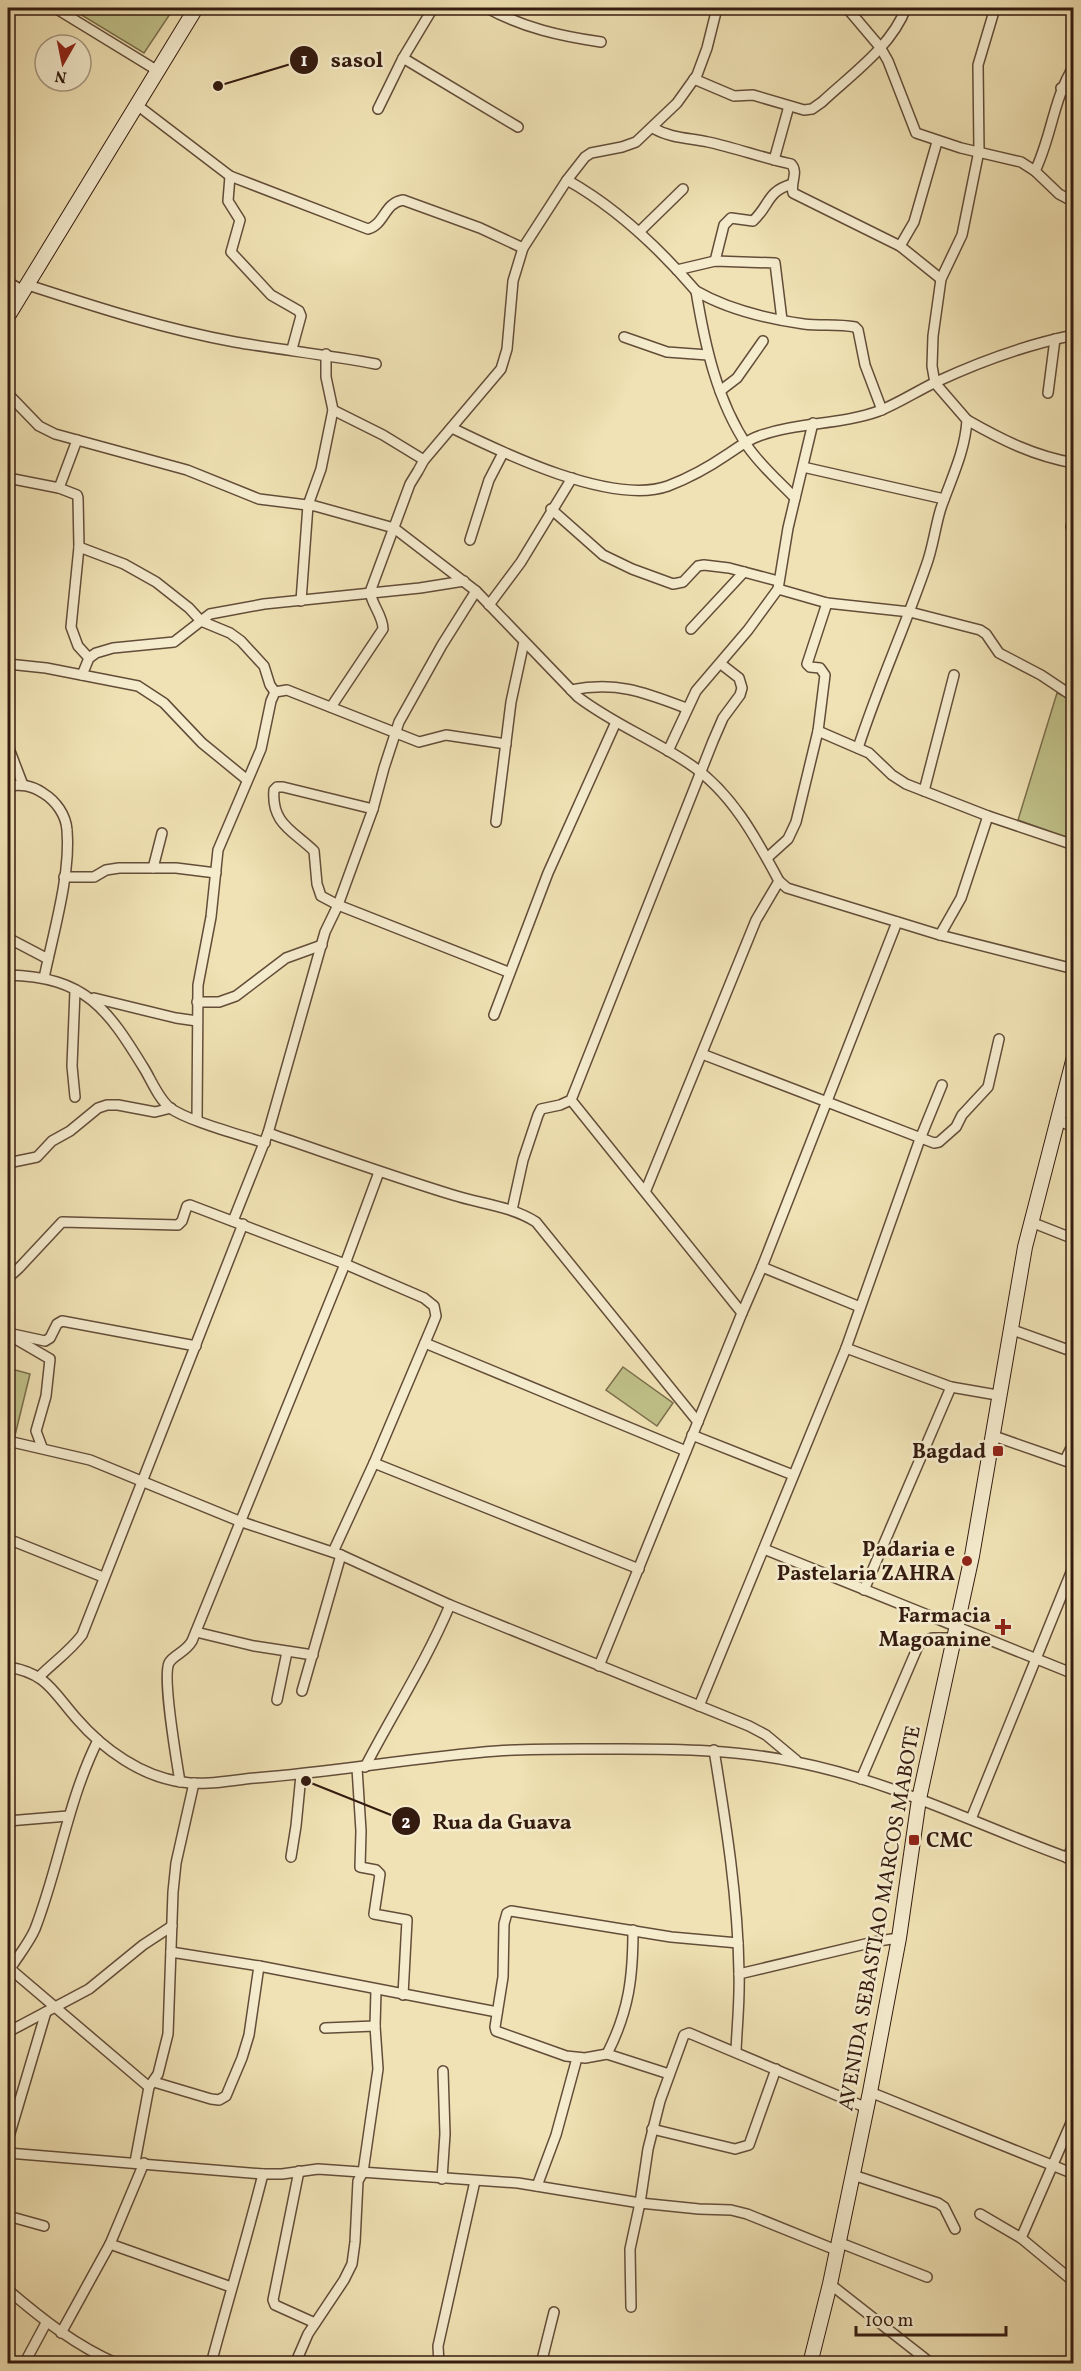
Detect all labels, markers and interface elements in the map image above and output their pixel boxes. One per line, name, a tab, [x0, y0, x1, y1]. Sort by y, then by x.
north arrow	[33, 33, 93, 93]
callout: sasol	[289, 40, 395, 80]
text: sasol	[331, 46, 383, 77]
text: 1	[300, 49, 308, 74]
text: N	[53, 64, 68, 88]
place label: Bagdad	[912, 1438, 986, 1467]
marker: Bagdad	[991, 1444, 1005, 1458]
place label: Padaria e Pastelaria ZAHRA	[777, 1536, 955, 1589]
marker: Padaria e Pastelaria ZAHRA	[960, 1554, 974, 1568]
place label: Farmacia Magoanine	[879, 1602, 991, 1655]
marker: Farmacia Magoanine	[996, 1620, 1010, 1634]
street label: AVENIDA SEBASTIAO MARCOS MABOTE	[832, 1723, 929, 2113]
callout: Rua da Guava	[391, 1801, 584, 1841]
text: Rua da Guava	[432, 1808, 572, 1839]
text: 2	[401, 1811, 411, 1836]
place label: CMC	[926, 1827, 973, 1856]
marker: CMC	[907, 1833, 921, 1847]
scale bar	[856, 2299, 1006, 2337]
text: 100 m	[865, 2309, 914, 2334]

